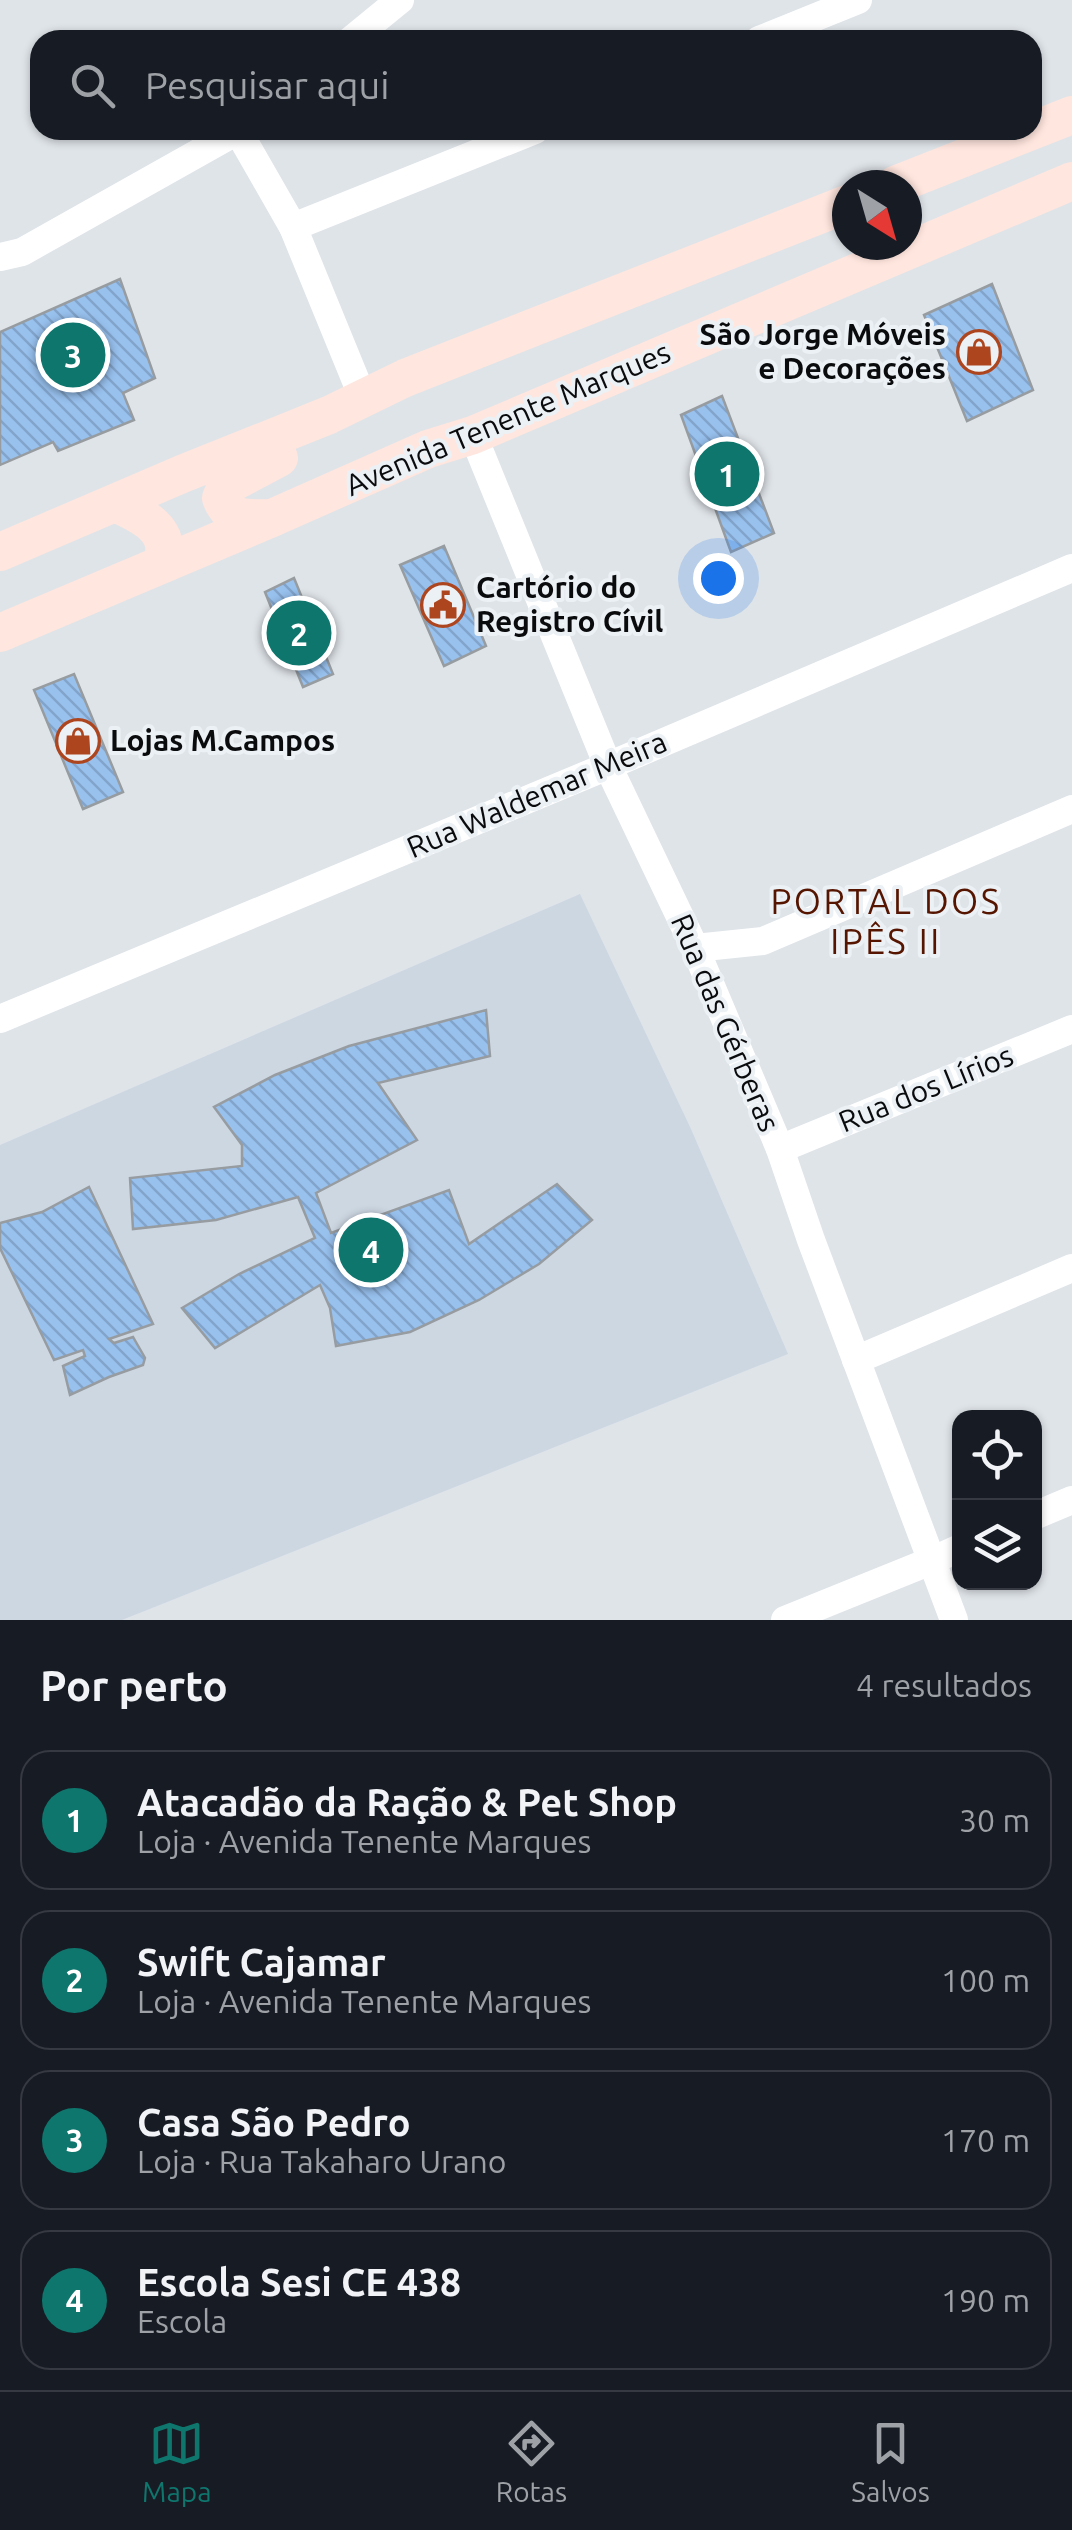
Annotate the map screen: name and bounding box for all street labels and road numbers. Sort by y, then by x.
street label: Avenida Tenente Marques [340,334,675,502]
street label: Rua Waldemar Meira [402,724,672,864]
street label: Rua das Gérberas [665,909,787,1136]
street label: Rua dos Lírios [834,1038,1018,1138]

